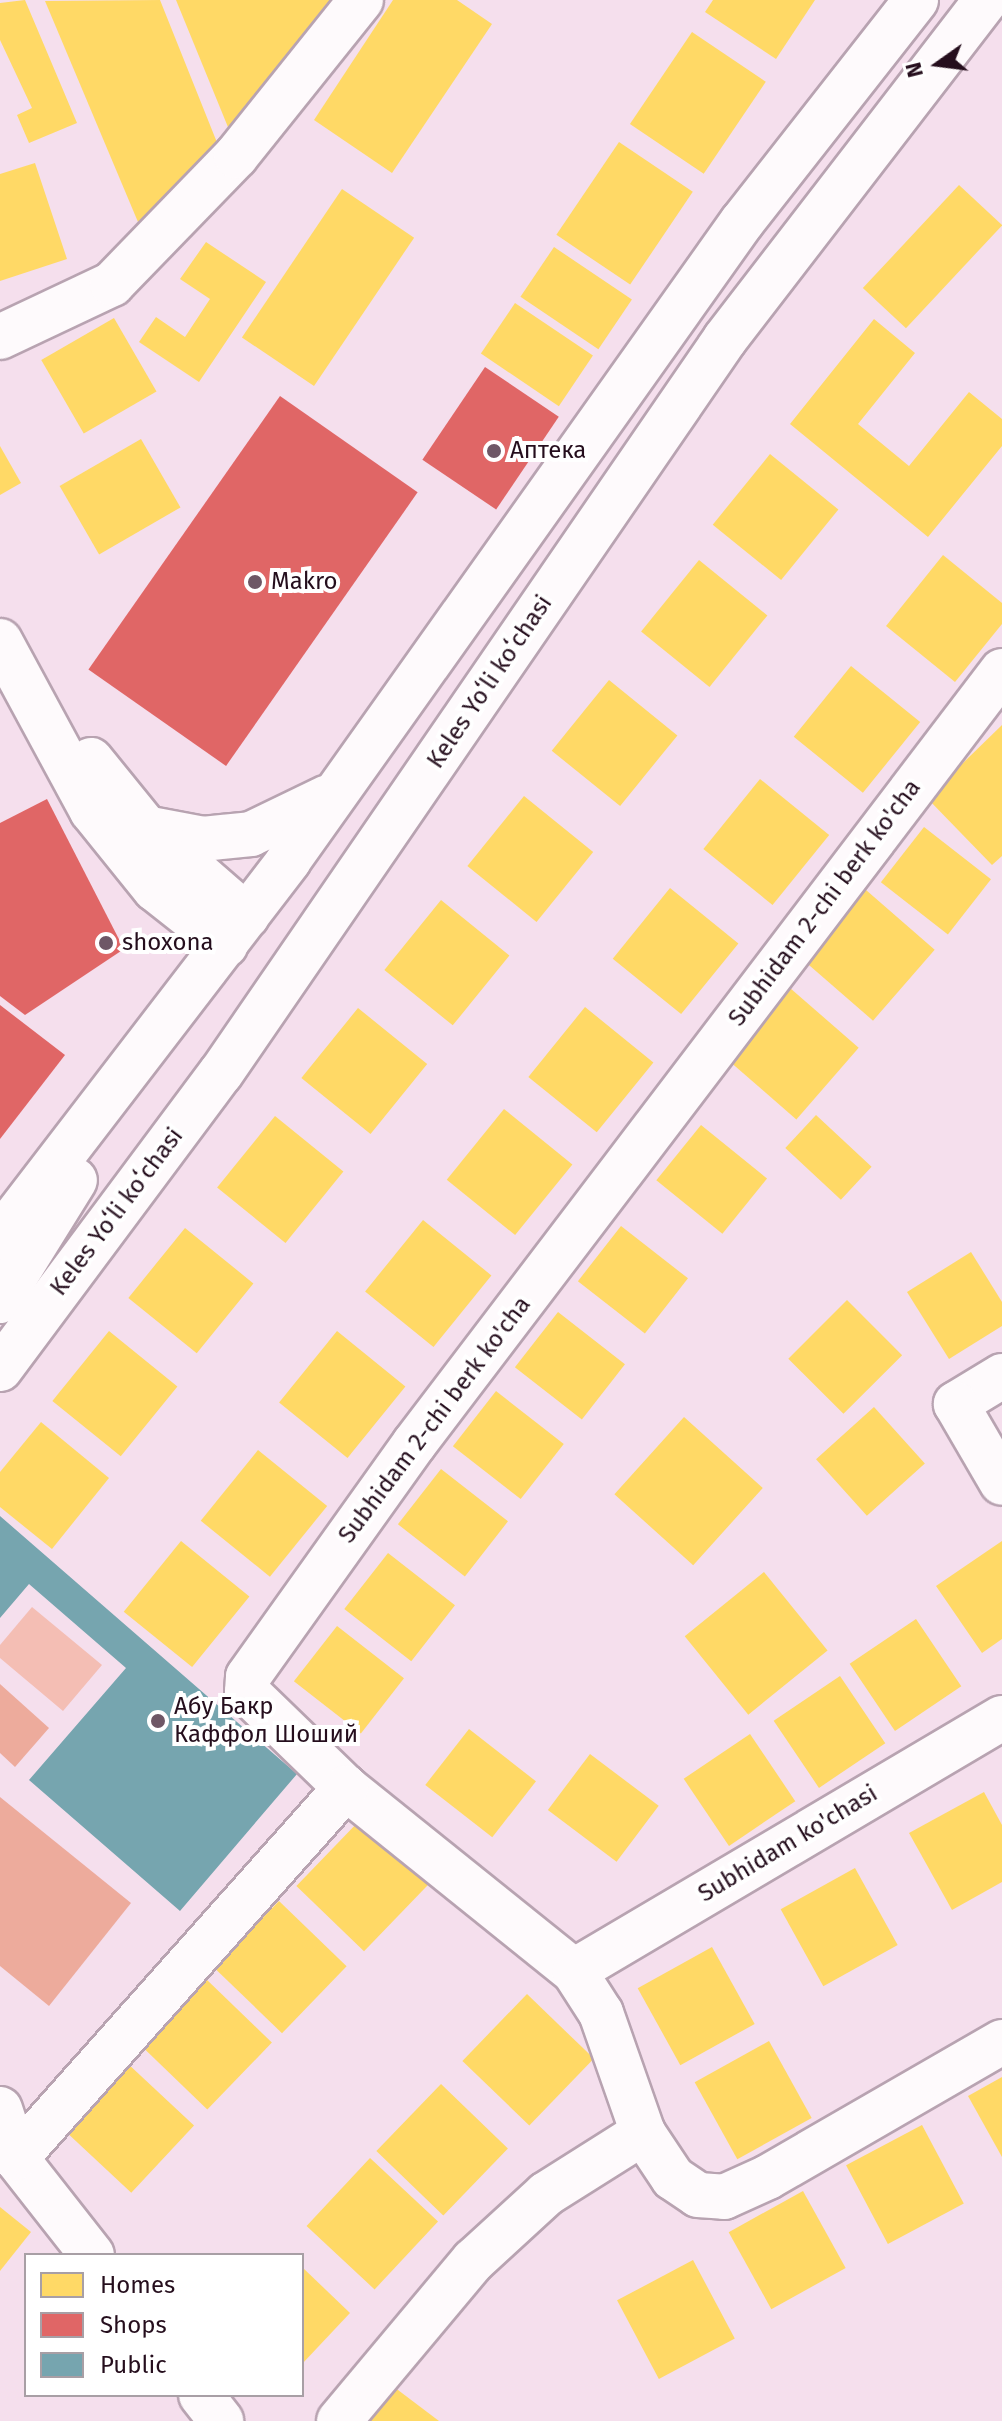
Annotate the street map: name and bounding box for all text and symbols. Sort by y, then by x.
north arrow [898,24,978,104]
text: N [899,60,929,80]
place label: Аптека [510,437,586,465]
marker: Аптека [485,442,503,460]
place label: Makro [271,568,338,596]
marker: Makro [246,573,264,591]
street label: Keles Yoʻli koʻchasi [421,590,559,774]
street label: Subhidam 2-chi berk ko'cha [723,774,927,1032]
place label: shoxona [122,929,214,957]
marker: shoxona [97,934,115,952]
street label: Keles Yoʻli koʻchasi [45,1122,189,1302]
street label: Subhidam 2-chi berk ko'cha [333,1291,537,1549]
place label: Абу Бакр Каффол Шоший [174,1693,358,1749]
marker: Абу Бакр Каффол Шоший [149,1712,167,1730]
street label: Subhidam ko'chasi [693,1779,883,1909]
legend [24,2253,304,2397]
text: Homes [100,2271,175,2299]
text: Shops [100,2311,167,2339]
text: Public [100,2351,167,2379]

